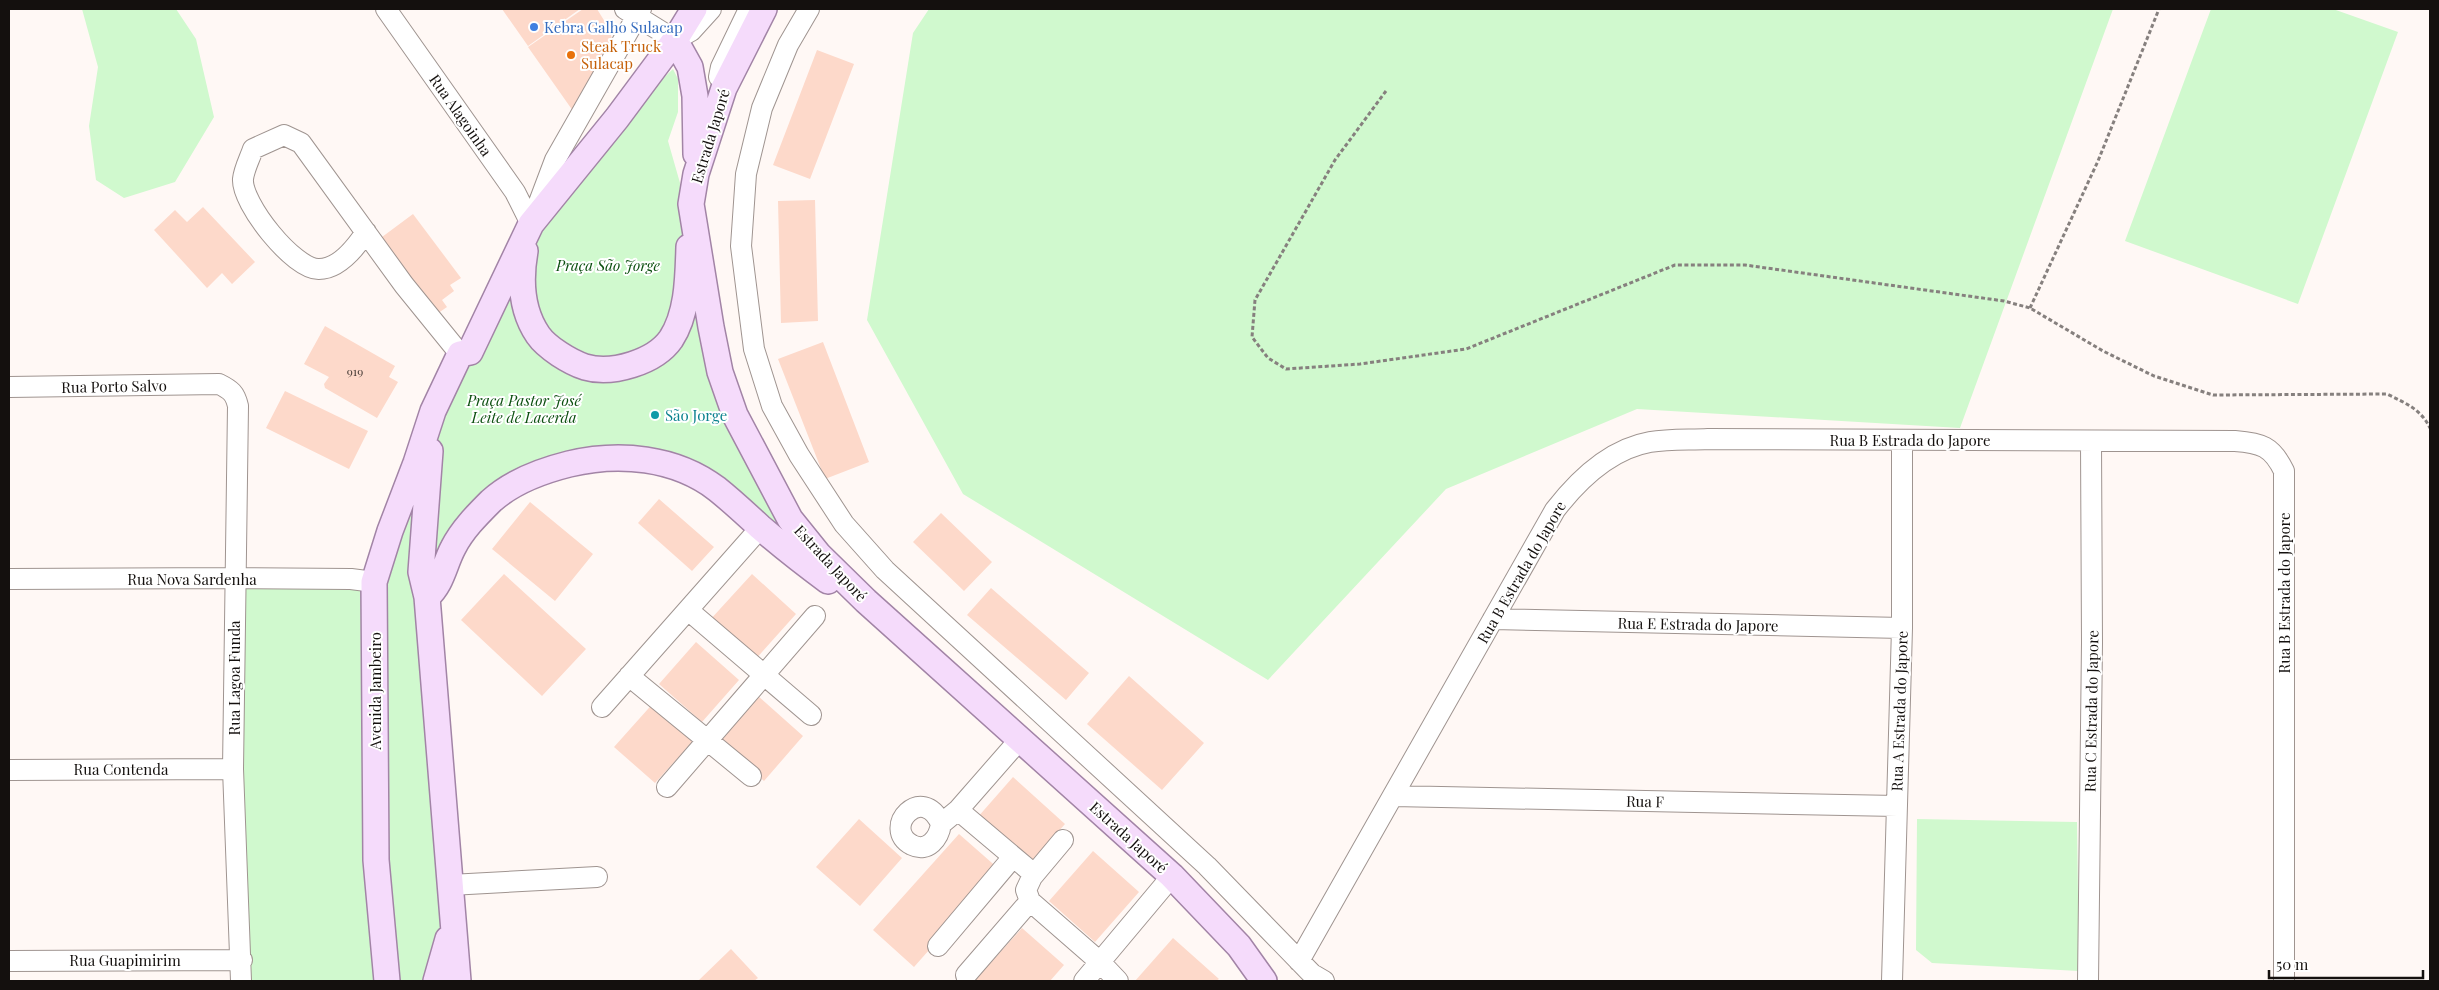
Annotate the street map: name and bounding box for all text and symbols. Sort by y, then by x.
place label: Kebra Galho Sulacap [544,17,683,37]
marker: Kebra Galho Sulacap [528,21,540,33]
place label: Steak Truck Sulacap [581,36,662,73]
marker: Steak Truck Sulacap [565,49,577,61]
street label: Rua Alagoinha [425,70,497,160]
street label: Estrada Japoré [686,86,734,186]
park label: Praça São Jorge [555,255,660,275]
house number: 919 [347,363,363,379]
street label: Rua Porto Salvo [61,375,167,397]
park label: Praça Pastor José Leite de Lacerda [466,390,583,427]
place label: São Jorge [665,405,727,425]
marker: São Jorge [649,409,661,421]
street label: Rua B Estrada do Japore [1829,430,1991,450]
street label: Rua B Estrada do Japore [1472,497,1570,647]
street label: Rua B Estrada do Japore [2274,512,2294,674]
street label: Estrada Japoré [790,520,872,606]
street label: Rua Nova Sardenha [127,569,257,589]
street label: Rua E Estrada do Japore [1617,613,1779,635]
street label: Rua Lagoa Funda [224,620,244,736]
street label: Rua A Estrada do Japore [1886,630,1912,792]
street label: Rua C Estrada do Japore [2080,630,2102,792]
street label: Avenida Jambeiro [365,632,385,751]
street label: Rua Contenda [74,759,169,779]
street label: Rua F [1626,791,1665,811]
street label: Estrada Japoré [1086,797,1172,877]
scale bar [2269,948,2423,980]
street label: Rua Guapimirim [69,950,181,970]
text: 50 m [2276,954,2309,974]

